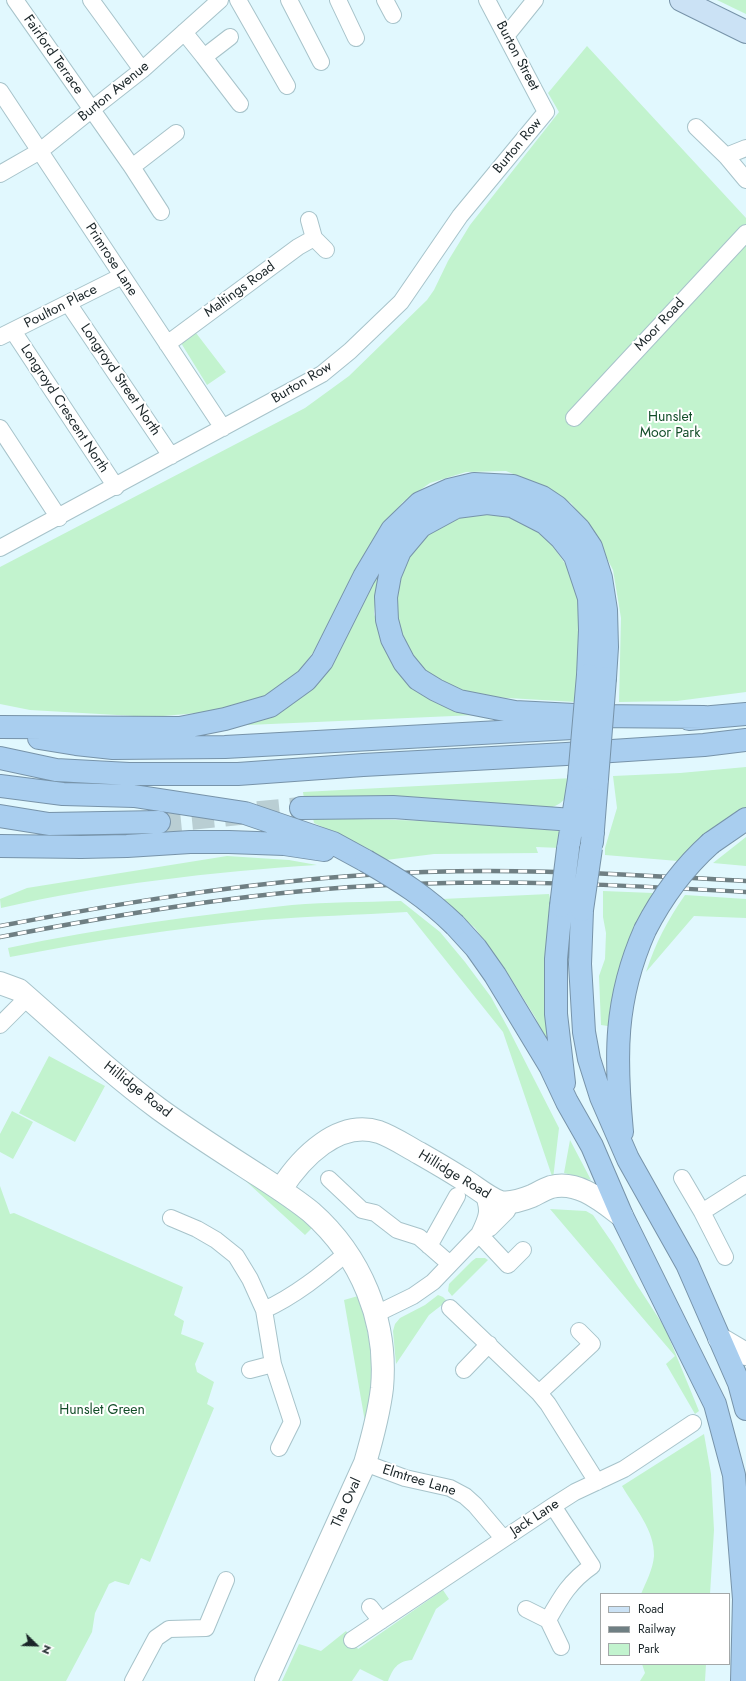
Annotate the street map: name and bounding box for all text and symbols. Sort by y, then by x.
street label: Fairford Terrace [19,12,87,98]
street label: Burton Street [492,19,542,93]
street label: Burton Avenue [75,58,153,126]
street label: Burton Row [490,115,546,177]
street label: Primrose Lane [81,220,141,300]
street label: Maltings Road [201,259,279,321]
street label: Poulton Place [22,281,100,333]
street label: Moor Road [631,295,689,355]
street label: Longroyd Street North [76,321,164,439]
street label: Longroyd Crescent North [16,342,112,476]
street label: Burton Row [269,358,335,408]
park label: Hunslet Moor Park [640,410,700,442]
street label: Hillidge Road [100,1058,174,1122]
street label: Hillidge Road [415,1147,493,1203]
park label: Hunslet Green [59,1403,145,1419]
street label: Elmtree Lane [380,1462,458,1500]
street label: The Oval [329,1476,365,1530]
street label: Jack Lane [507,1496,563,1540]
legend [600,1593,730,1665]
text: Road [638,1600,664,1618]
text: Railway [638,1620,676,1638]
north arrow [16,1625,56,1665]
text: Park [638,1640,659,1658]
text: N [38,1643,56,1657]

